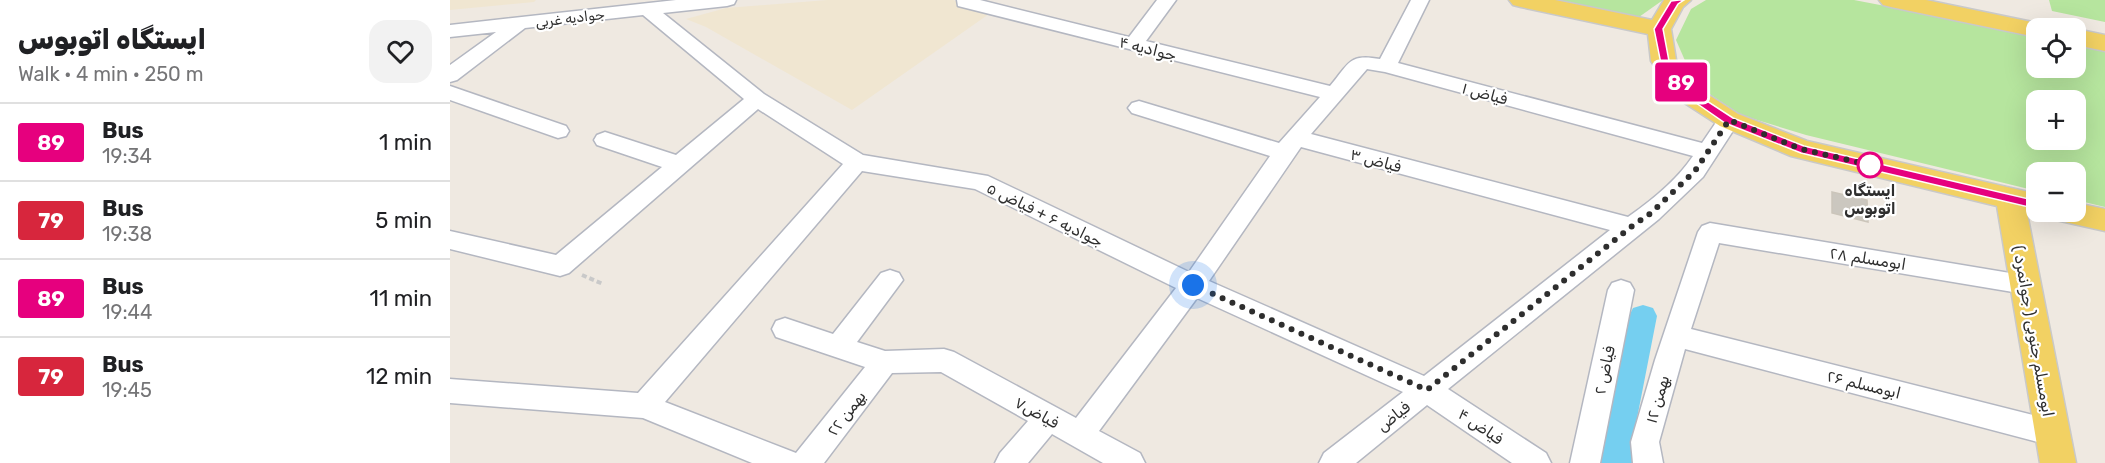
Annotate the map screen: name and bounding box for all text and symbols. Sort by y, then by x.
street label: جوادیه غربی [535,6,606,31]
map controls [2026,18,2086,222]
button: locate [2026,18,2086,78]
button: heart [369,20,432,83]
text: ایستگاه اتوبوس [18,23,206,56]
street label: جوادیه ۴ [1117,32,1179,66]
text: Walk · 4 min · 250 m [18,62,203,86]
line badge: 89 [1654,62,1708,101]
text: 89 [1667,70,1695,95]
street label: فیاض ۱ [1460,78,1510,109]
button: + [2026,90,2086,150]
text: Bus [102,117,144,144]
text: 1 min [379,129,432,156]
text: 89 [37,130,65,155]
text: 19:34 [102,144,152,168]
street label: فیاض ۳ [1348,145,1404,177]
marker: ایستگاه اتوبوس [1857,152,1883,178]
button: − [2026,162,2086,222]
street label: جوادیه ۶ + فیاض ۵ [983,178,1106,252]
place label: ایستگاه اتوبوس [1844,181,1896,218]
text: Bus [102,195,144,222]
text: 5 min [375,207,432,234]
text: 79 [38,208,64,233]
text: 19:38 [102,222,152,246]
street label: ابومسلم ۲۸ [1828,243,1907,275]
street label: ابومسلم جنوبی ( جوانمرد ) [2008,244,2058,419]
your location [1178,270,1208,300]
text: Bus [102,273,144,300]
text: 11 min [370,285,432,312]
text: 89 [37,286,65,311]
text: 19:44 [102,300,152,324]
street label: فیاض ۲ [1590,344,1619,396]
text: Bus [102,351,144,378]
text: 12 min [366,363,432,390]
text: 79 [38,364,64,389]
street label: ابومسلم ۲۶ [1825,366,1903,404]
street label: بهمن ۱۲ [1642,373,1674,426]
text: 19:45 [102,378,152,402]
street label: بهمن ۲۲ [823,387,871,440]
street label: فیاض۷ [1011,393,1063,433]
street label: فیاض [1373,397,1414,435]
street label: فیاض ۴ [1454,404,1507,449]

